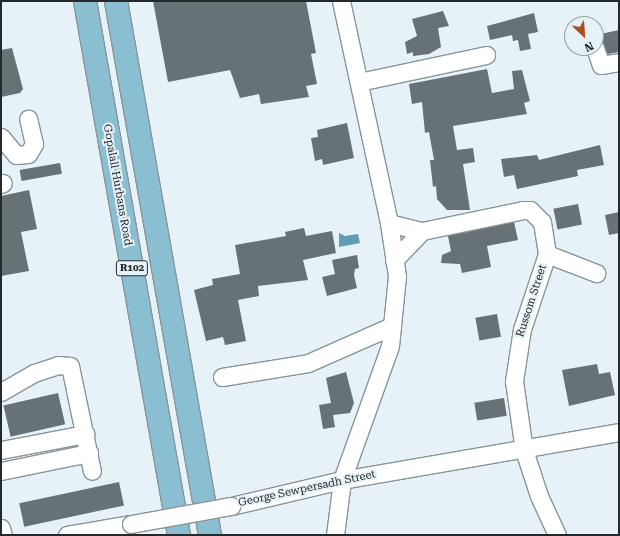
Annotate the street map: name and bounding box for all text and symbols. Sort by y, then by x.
north arrow [564,16,604,56]
text: N [582,39,595,54]
street label: Gopalall Hurbans Road [100,123,134,247]
road number: R102 [115,260,149,276]
street label: Russom Street [514,263,550,339]
street label: George Sewpersadh Street [237,468,377,510]

